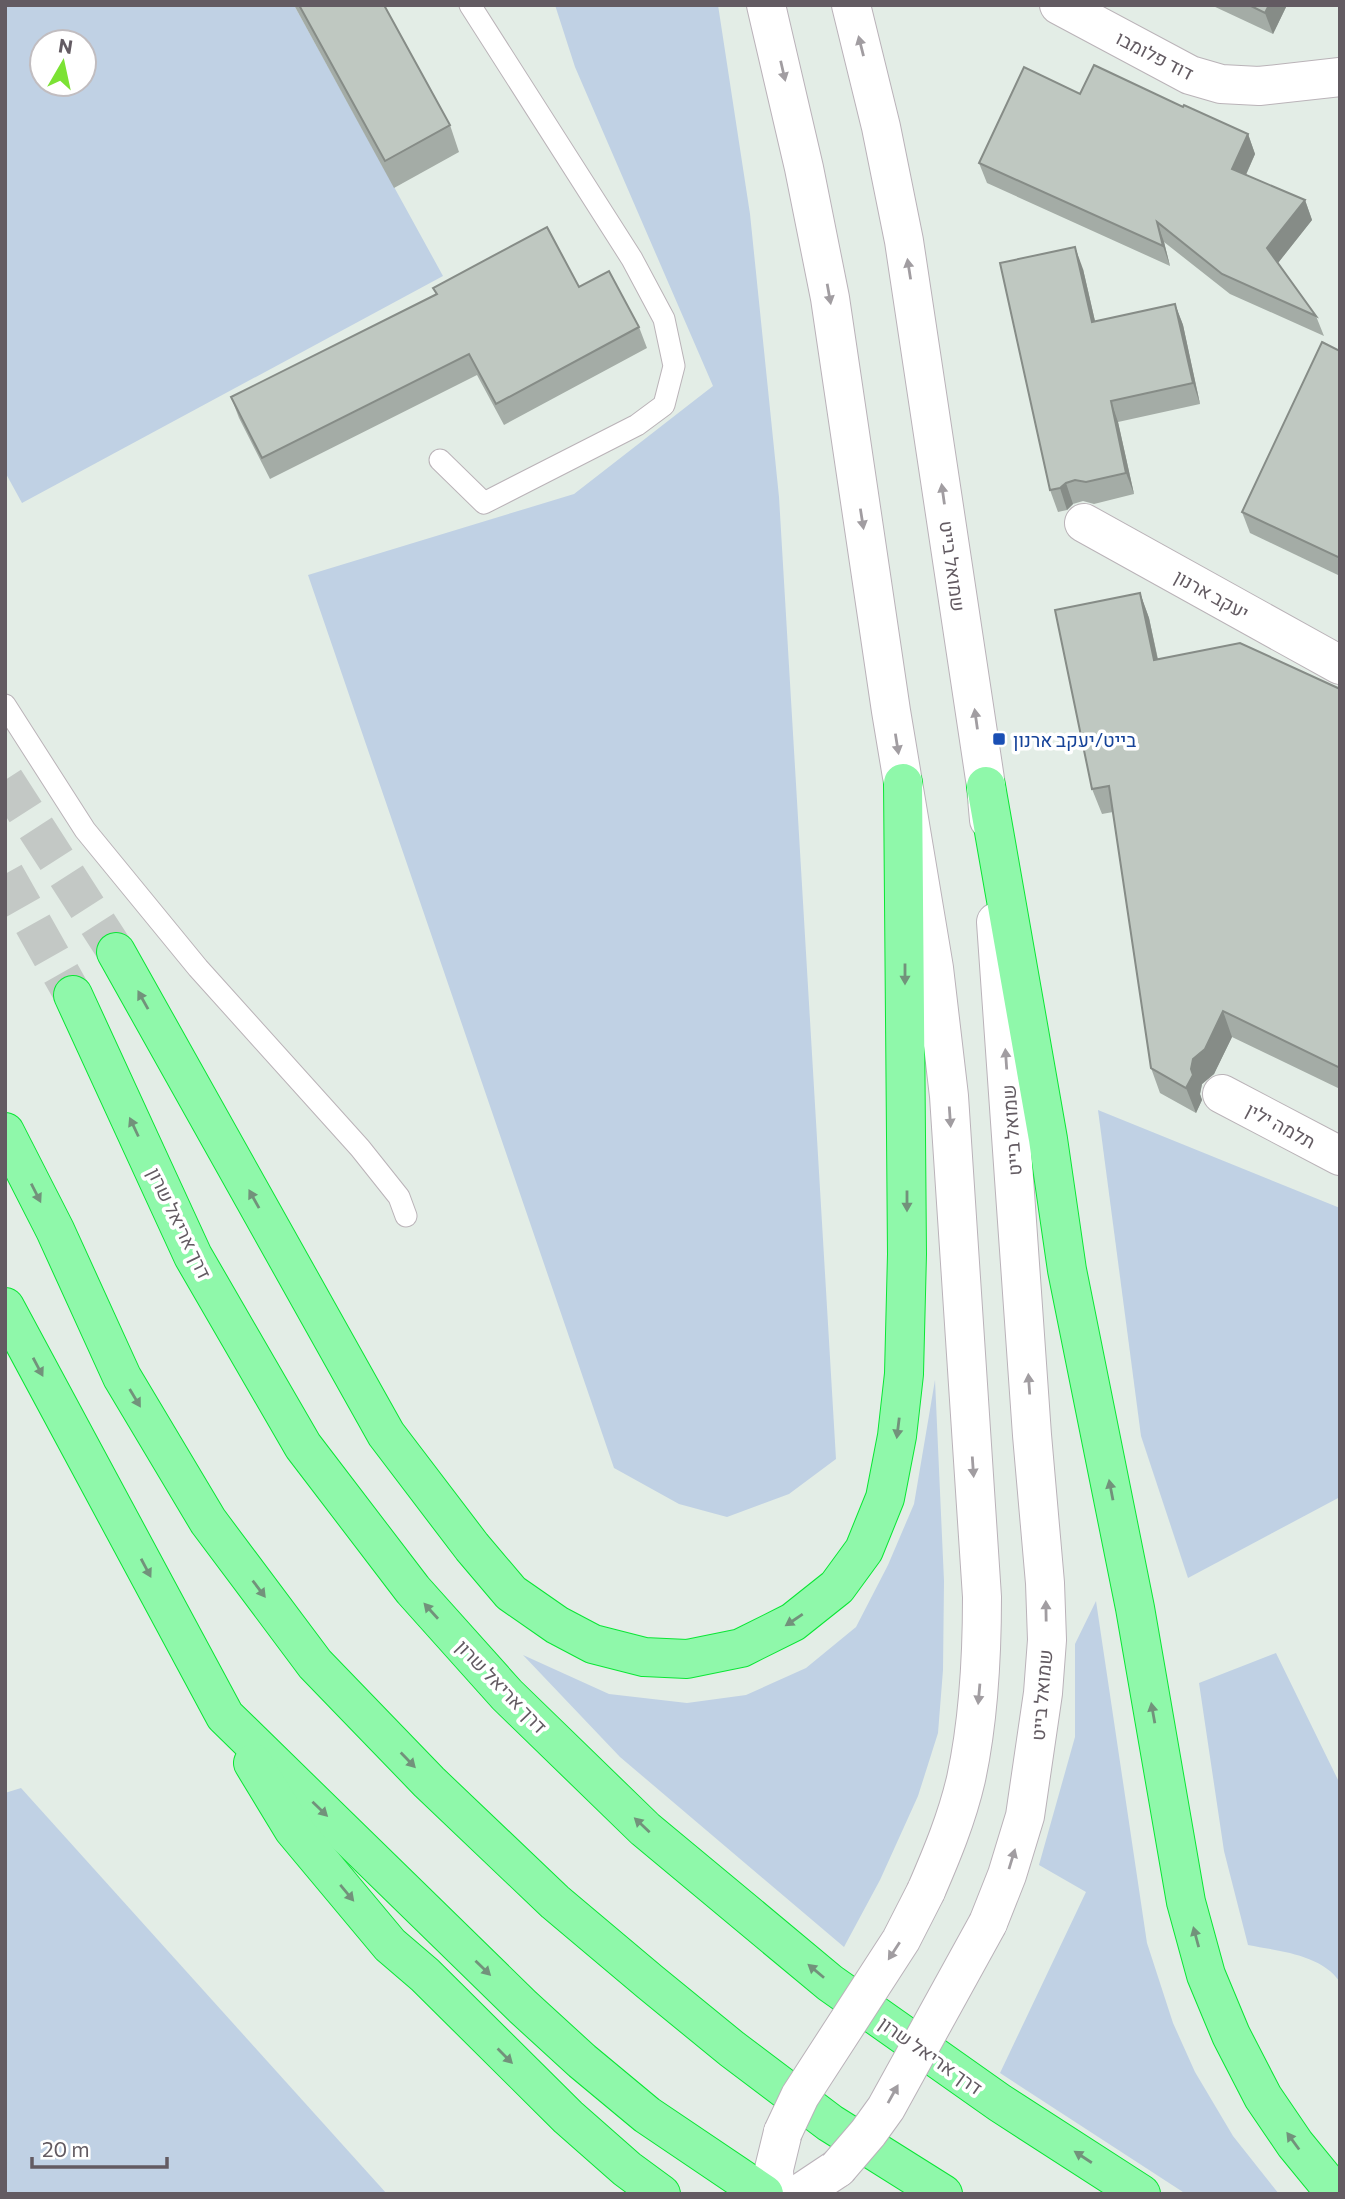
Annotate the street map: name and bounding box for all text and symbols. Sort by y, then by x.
street label: דוד פלומבו [1112,26,1198,84]
north arrow [28,28,98,98]
text: N [57,33,75,58]
one-way arrow [855,35,866,57]
one-way arrow [778,60,789,82]
one-way arrow [903,258,914,280]
one-way arrow [824,283,835,305]
one-way arrow [937,483,948,505]
one-way arrow [857,508,868,530]
street label: שמואל בייט [935,519,971,613]
street label: יעקב ארנון [1171,564,1253,624]
one-way arrow [970,708,981,730]
place label: בייט/יעקב ארנון [1013,728,1136,751]
marker: בייט/יעקב ארנון [991,731,1007,747]
one-way arrow [892,733,903,755]
one-way arrow [899,963,911,985]
one-way arrow [137,990,149,1010]
one-way arrow [1000,1048,1011,1070]
street label: שמואל בייט [996,1084,1026,1176]
street label: תלמה ילין [1242,1097,1320,1153]
one-way arrow [945,1107,956,1129]
one-way arrow [128,1117,140,1137]
street label: דרך אריאל שרון [143,1164,217,1282]
one-way arrow [31,1183,42,1203]
one-way arrow [248,1189,260,1209]
one-way arrow [901,1190,912,1212]
one-way arrow [31,1358,43,1378]
one-way arrow [1023,1373,1034,1395]
one-way arrow [128,1389,141,1408]
one-way arrow [892,1417,903,1439]
one-way arrow [968,1456,979,1478]
one-way arrow [1106,1479,1117,1501]
one-way arrow [139,1558,151,1578]
one-way arrow [252,1579,266,1598]
one-way arrow [1040,1600,1052,1622]
one-way arrow [424,1602,439,1619]
one-way arrow [784,1614,803,1627]
street label: דרך אריאל שרון [452,1635,552,1737]
street label: שמואל בייט [1026,1648,1056,1742]
one-way arrow [973,1683,984,1705]
one-way arrow [1147,1702,1158,1724]
one-way arrow [399,1751,415,1768]
one-way arrow [311,1800,328,1816]
one-way arrow [633,1817,651,1833]
one-way arrow [1007,1849,1017,1870]
one-way arrow [339,1884,354,1902]
one-way arrow [1190,1926,1200,1947]
one-way arrow [887,1942,901,1960]
one-way arrow [474,1959,490,1976]
one-way arrow [808,1964,826,1979]
street label: דרך אריאל שרון [875,2011,987,2099]
one-way arrow [496,2048,513,2064]
one-way arrow [887,2084,899,2104]
scale bar [32,2126,166,2170]
one-way arrow [1286,2132,1300,2150]
text: 20 m [42,2136,90,2161]
one-way arrow [1074,2151,1093,2164]

